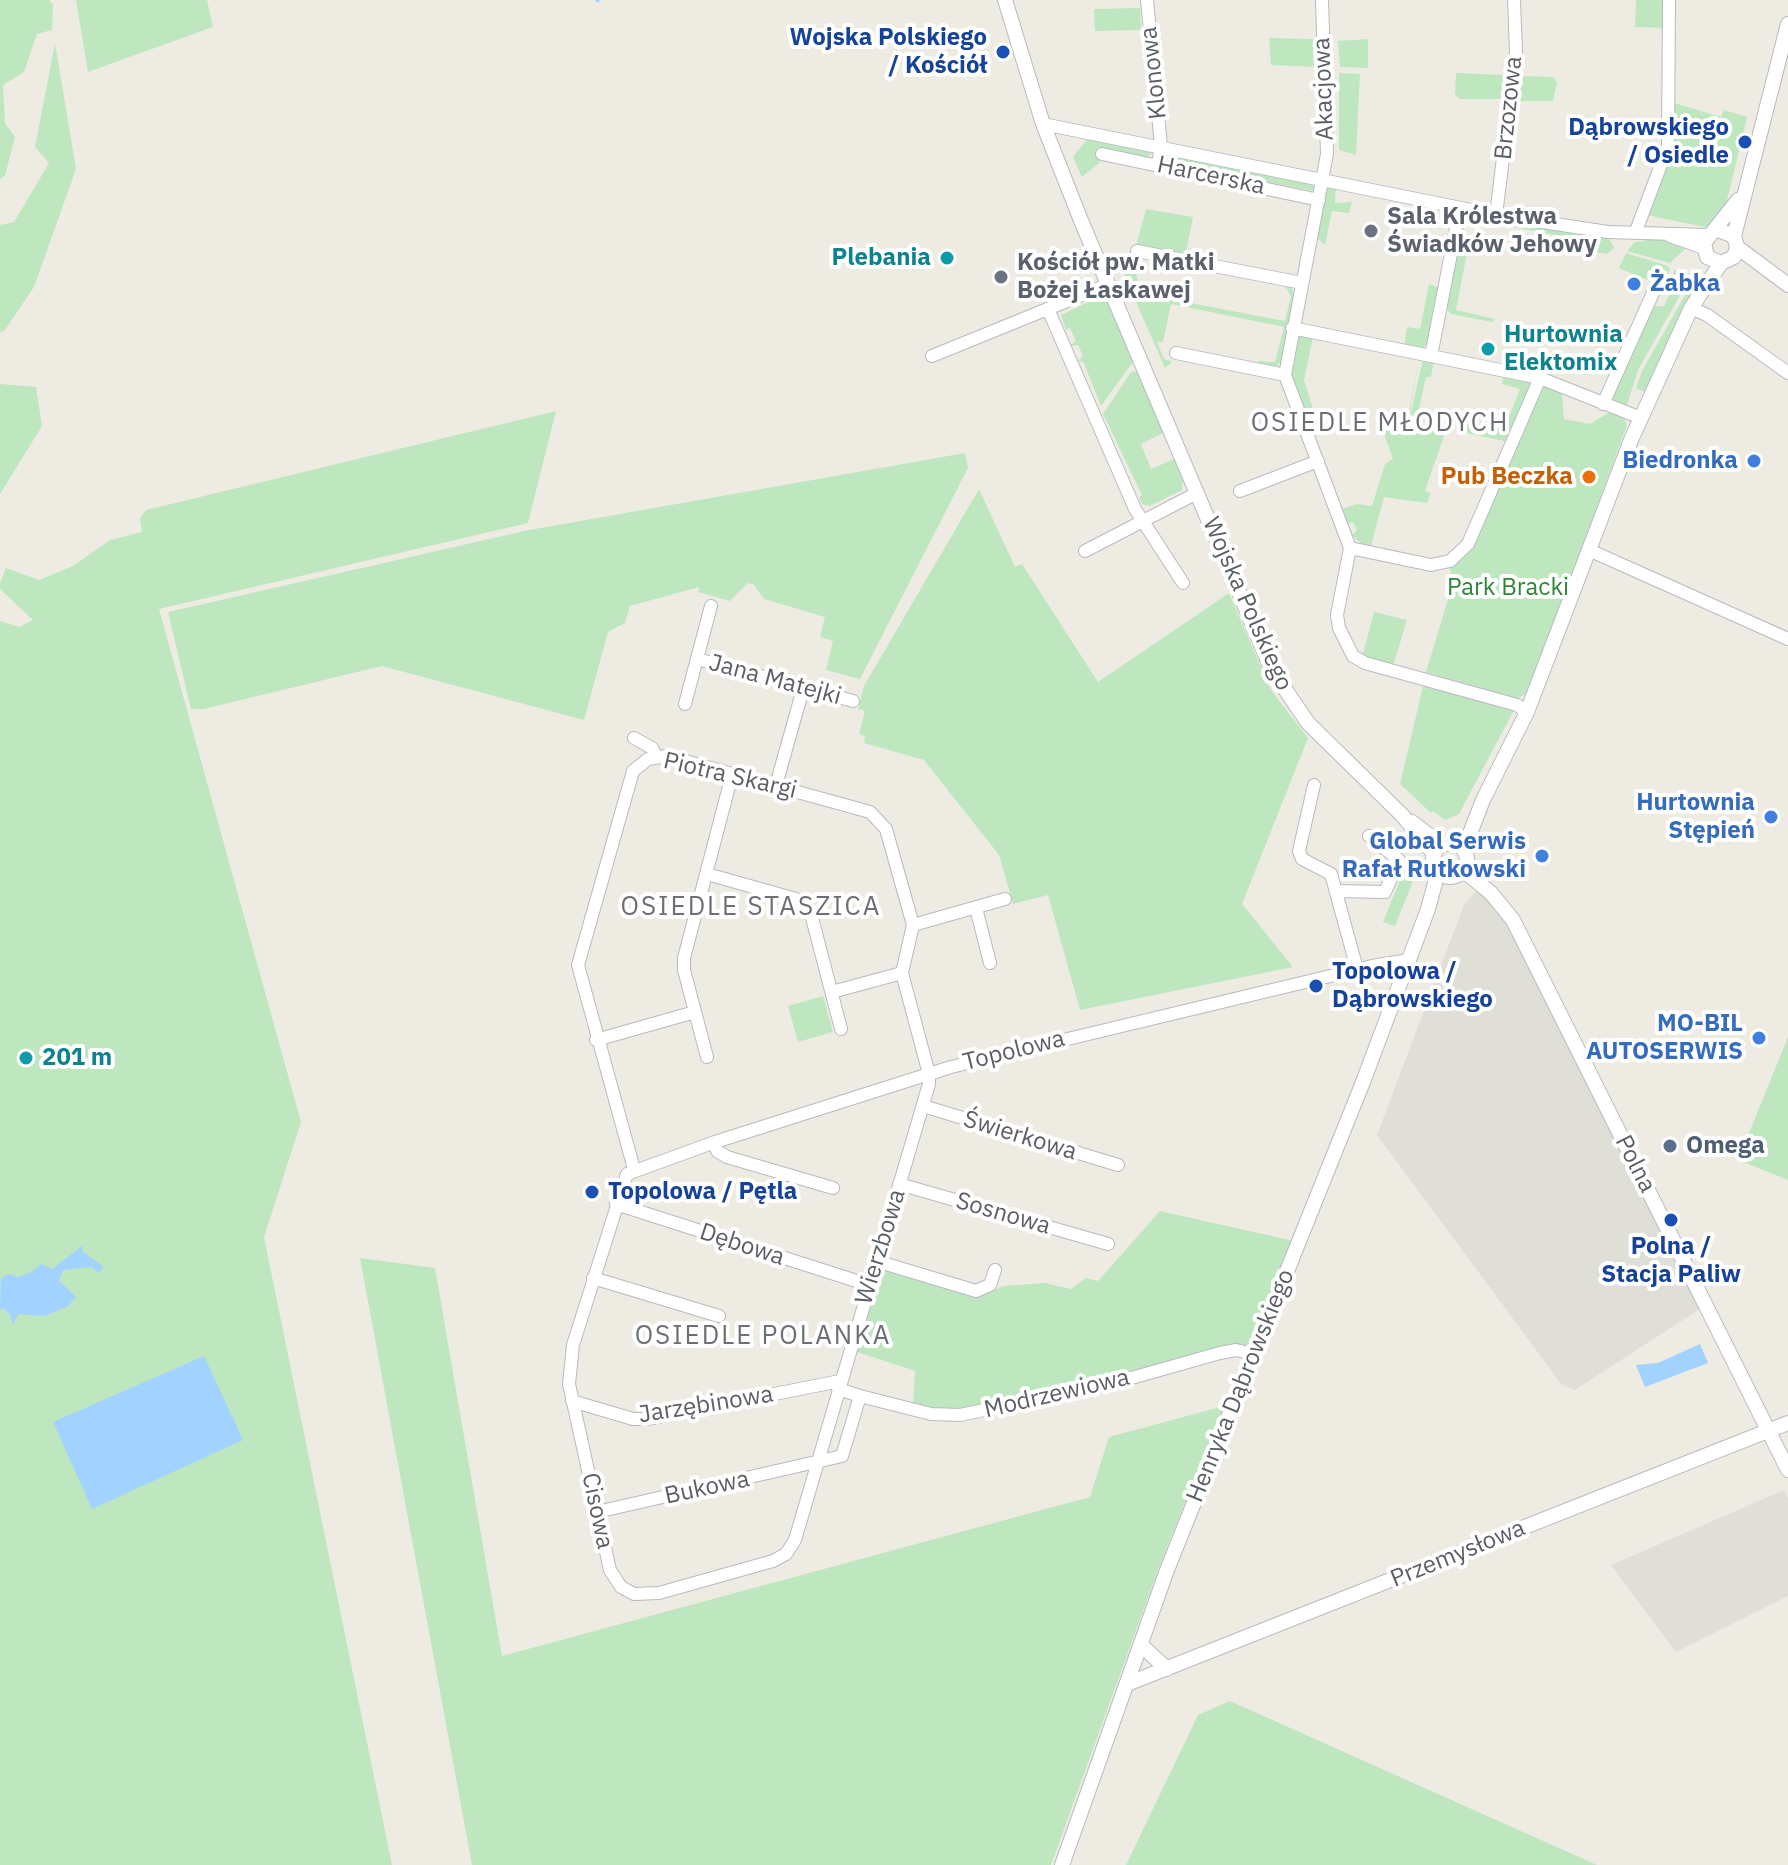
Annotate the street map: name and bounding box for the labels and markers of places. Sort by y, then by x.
place label: Wojska Polskiego / Kościół [790,24,987,80]
marker: Wojska Polskiego / Kościół [994,43,1012,61]
place label: Dąbrowskiego / Osiedle [1568,114,1729,170]
marker: Dąbrowskiego / Osiedle [1736,133,1754,151]
place label: Sala Królestwa Świadków Jehowy [1387,203,1597,259]
marker: Sala Królestwa Świadków Jehowy [1362,222,1380,240]
place label: Plebania [831,244,931,272]
marker: Plebania [938,249,956,267]
place label: Kościół pw. Matki Bożej Łaskawej [1017,249,1214,305]
marker: Kościół pw. Matki Bożej Łaskawej [992,268,1010,286]
place label: Żabka [1650,270,1720,298]
marker: Żabka [1625,275,1643,293]
place label: Hurtownia Elektomix [1504,321,1623,377]
marker: Hurtownia Elektomix [1479,340,1497,358]
place label: Biedronka [1622,447,1738,475]
marker: Biedronka [1745,452,1763,470]
place label: Pub Beczka [1441,463,1573,491]
marker: Pub Beczka [1580,468,1598,486]
place label: Hurtownia Stępień [1636,789,1755,845]
marker: Hurtownia Stępień [1762,808,1780,826]
place label: Global Serwis Rafał Rutkowski [1342,828,1526,884]
marker: Global Serwis Rafał Rutkowski [1533,847,1551,865]
place label: Topolowa / Dąbrowskiego [1332,958,1493,1014]
marker: Topolowa / Dąbrowskiego [1307,977,1325,995]
place label: MO-BIL AUTOSERWIS [1586,1010,1743,1066]
marker: MO-BIL AUTOSERWIS [1750,1029,1768,1047]
place label: 201 m [42,1044,112,1072]
marker: 201 m [17,1049,35,1067]
place label: Omega [1686,1132,1765,1160]
marker: Omega [1661,1137,1679,1155]
place label: Topolowa / Pętla [608,1178,797,1206]
marker: Topolowa / Pętla [583,1183,601,1201]
marker: Polna / Stacja Paliw [1662,1211,1680,1229]
place label: Polna / Stacja Paliw [1601,1233,1741,1289]

